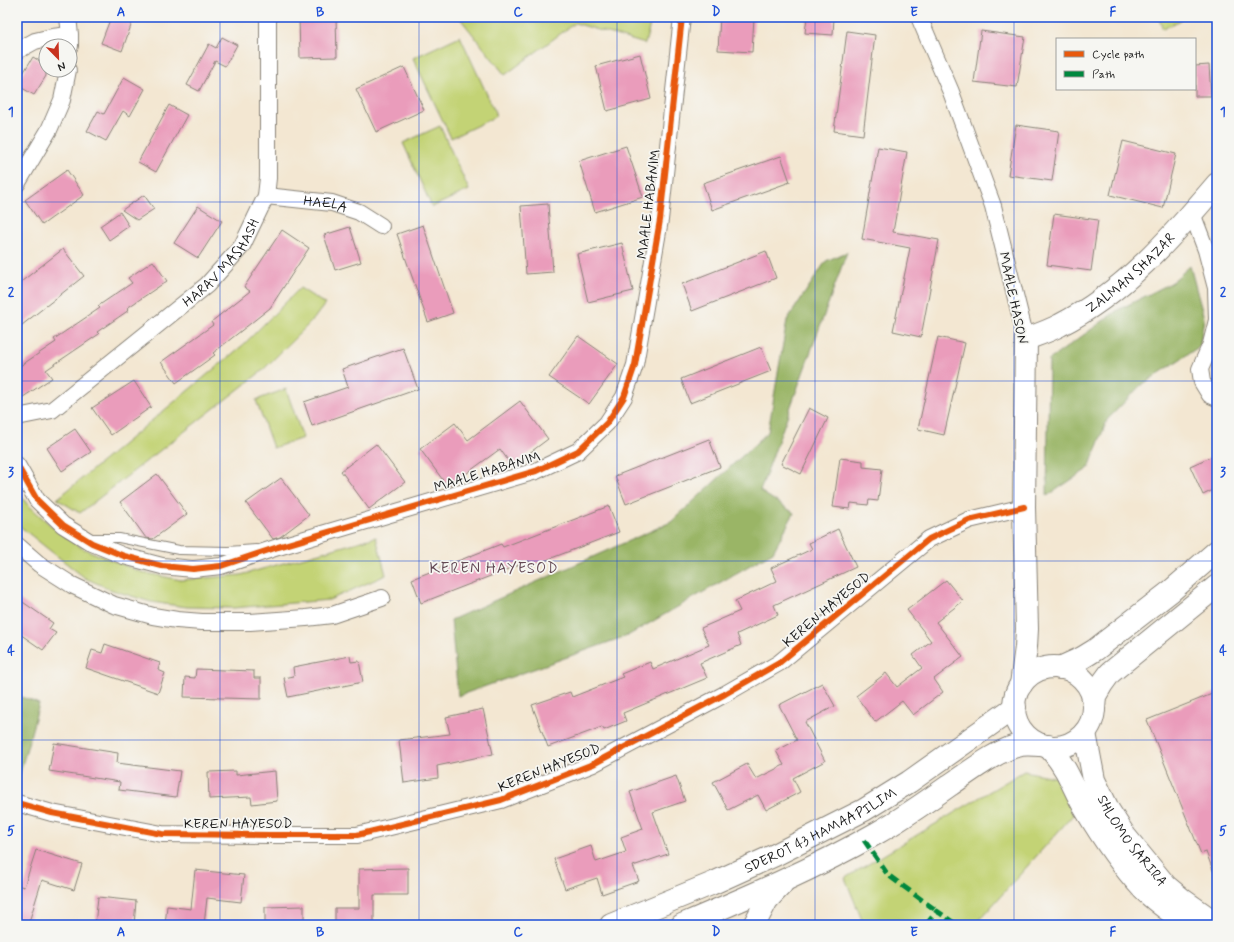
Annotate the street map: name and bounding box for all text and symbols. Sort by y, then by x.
text: A [117,4,125,21]
text: B [316,4,325,21]
text: C [513,4,523,21]
text: D [712,4,721,21]
text: E [910,4,918,21]
text: F [1110,4,1117,21]
north arrow [38,38,78,78]
legend [1056,38,1196,90]
text: Cycle path [1092,47,1144,63]
text: N [55,58,68,74]
text: Path [1092,67,1115,83]
text: 1 [8,104,14,121]
text: 1 [1220,104,1226,121]
street label: MAALE HABANIM [633,148,665,260]
street label: HAELA [302,192,350,218]
street label: HARAV MASHASH [179,216,264,311]
street label: ZALMAN SHAZAR [1083,230,1179,318]
street label: MAALE HASON [994,250,1032,346]
text: 2 [8,284,15,301]
text: 2 [1220,284,1227,301]
street label: MAALE HABANIM [432,447,543,497]
text: 3 [8,464,14,481]
text: 3 [1220,464,1226,481]
district label: KEREN HAYESOD [429,559,559,579]
street label: KEREN HAYESOD [779,568,874,652]
text: 4 [7,643,15,660]
text: 4 [1219,643,1227,660]
street label: KEREN HAYESOD [496,739,603,797]
street label: SDEROT 43 HAMAAPILIM [742,784,900,878]
street label: SHLOMO SARIRA [1093,792,1171,891]
street label: KEREN HAYESOD [184,815,292,833]
text: 5 [7,823,15,840]
text: 5 [1219,823,1227,840]
text: A [117,924,125,941]
text: B [316,924,325,941]
text: C [513,924,523,941]
text: D [712,924,721,941]
text: E [910,924,918,941]
text: F [1110,924,1117,941]

